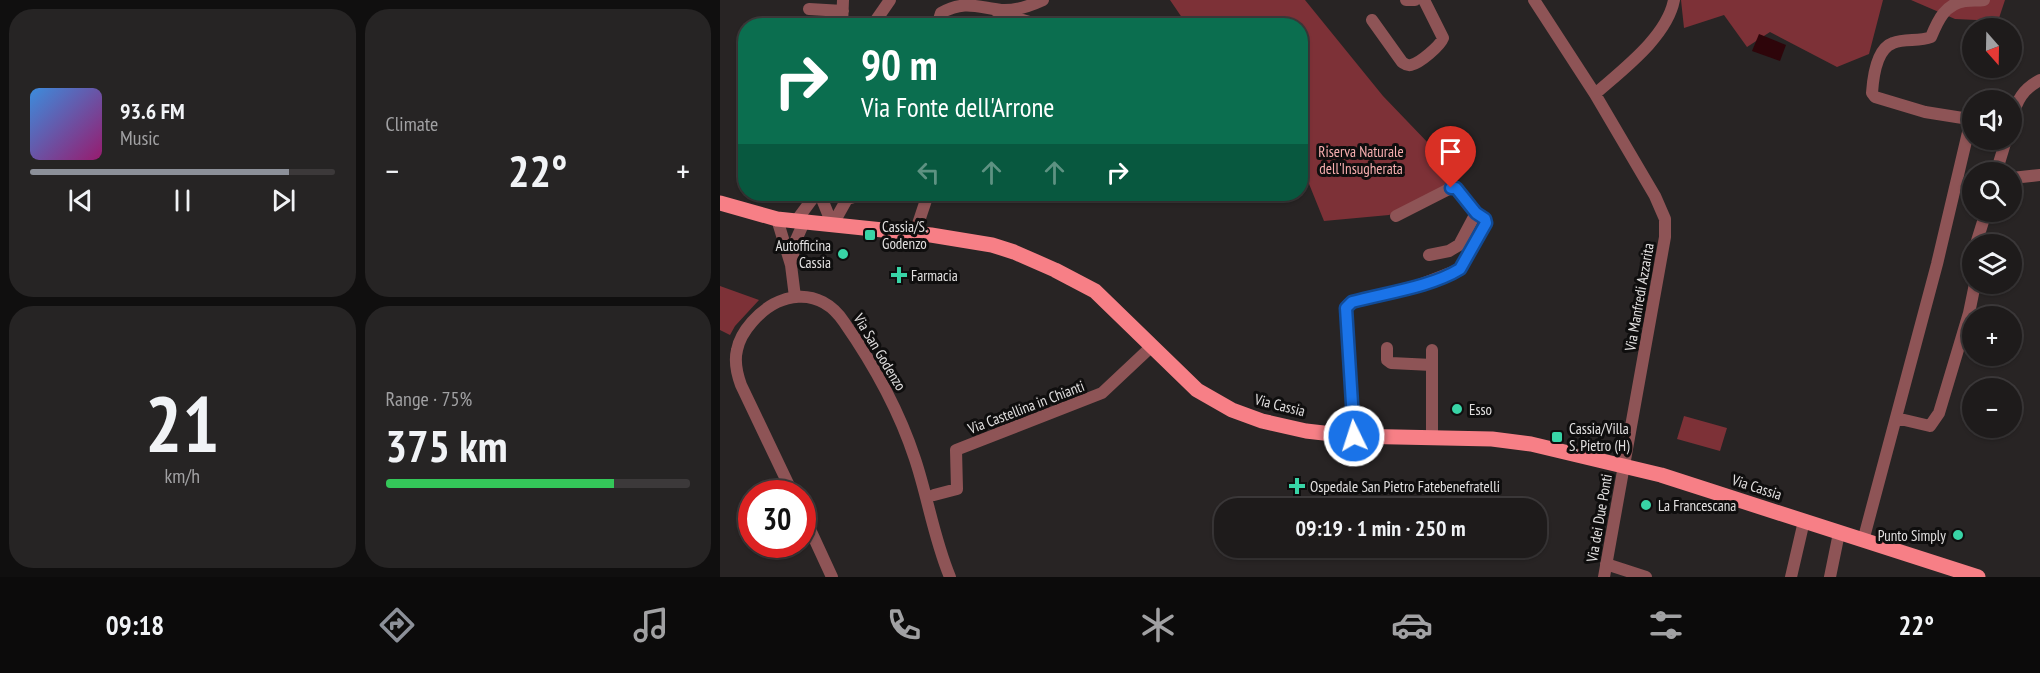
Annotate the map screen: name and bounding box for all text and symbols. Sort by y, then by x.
north arrow [1962,18,2022,78]
map controls [1962,18,2022,438]
text: 90 m [861,37,938,92]
icon: right [762,42,840,120]
text: Via Fonte dell'Arrone [861,90,1055,124]
button: sound [1962,90,2022,150]
text: 93.6 FM [120,97,185,125]
text: Climate [386,111,438,137]
text: Music [120,125,160,151]
pin [1425,126,1476,188]
icon: arrive [1434,135,1467,168]
text: 22° [508,141,567,199]
park label: Riserva Naturale dell'Insugherata [1318,142,1404,178]
text: − [386,149,399,192]
text: + [676,149,690,192]
icon: left [912,156,945,189]
icon: ahead [975,156,1008,189]
icon: ahead [1038,156,1071,189]
icon: right [1101,156,1134,189]
button: search [1962,162,2022,222]
icon: previous [64,184,97,217]
icon: pause [166,184,199,217]
icon: next [267,184,300,217]
place label: Cassia/S. Godenzo [882,217,928,253]
marker: Cassia/S. Godenzo [863,228,877,242]
button: layers [1962,234,2022,294]
place label: Autofficina Cassia [775,236,831,272]
street label: Via Manfredi Azzarita [1620,242,1658,353]
marker: Autofficina Cassia [836,247,850,261]
place label: Farmacia [911,266,958,285]
marker: Farmacia [892,268,906,282]
button: + [1962,306,2022,366]
street label: Via San Godenzo [849,309,910,394]
text: 21 [145,373,220,474]
street label: Via Castellina in Chianti [964,376,1087,438]
button: − [1962,378,2022,438]
text: Range · 75% [386,386,472,412]
street label: Via Cassia [1252,389,1307,420]
place label: Esso [1469,400,1492,419]
marker: Esso [1450,402,1464,416]
position arrow [1322,404,1386,468]
text: 375 km [386,416,508,474]
place label: Cassia/Villa S. Pietro (H) [1569,419,1630,455]
marker: Cassia/Villa S. Pietro (H) [1550,430,1564,444]
text: km/h [165,463,200,489]
street label: Via Cassia [1729,470,1784,504]
street label: Via dei Due Ponti [1582,473,1616,564]
marker: Ospedale San Pietro Fatebenefratelli [1288,477,1306,495]
place label: Ospedale San Pietro Fatebenefratelli [1310,477,1500,496]
speed limit sign: 30 [738,480,816,558]
place label: La Francescana [1658,496,1736,515]
marker: La Francescana [1639,498,1653,512]
text: 09:19 · 1 min · 250 m [1295,514,1466,542]
place label: Punto Simply [1878,526,1946,545]
marker: Punto Simply [1951,528,1965,542]
icon: directions [376,604,418,646]
icon: music [630,604,672,646]
icon: phone [883,604,925,646]
icon: climate [1137,604,1179,646]
icon: car [1391,604,1433,646]
icon: filters [1645,604,1687,646]
text: 09:18 [106,608,164,642]
text: 22° [1898,608,1934,642]

